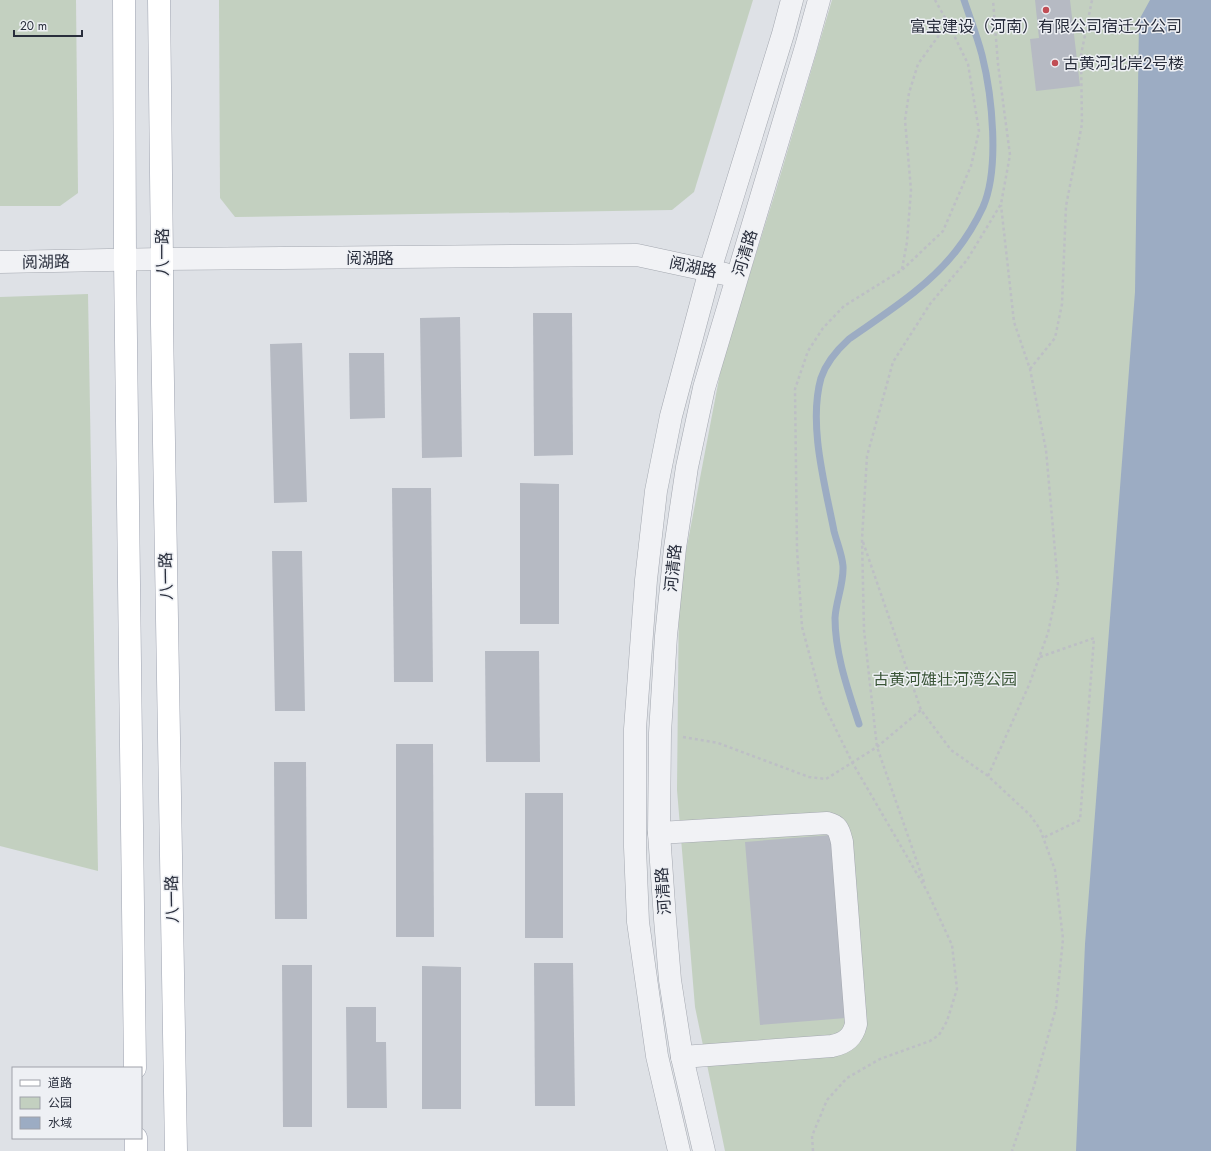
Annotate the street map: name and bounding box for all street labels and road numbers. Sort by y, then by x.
street label: 河清路 [727,227,763,279]
street label: 八一路 [151,228,174,276]
street label: 阅湖路 [346,247,394,270]
street label: 阅湖路 [22,250,70,274]
street label: 阅湖路 [667,251,719,283]
street label: 河清路 [659,543,687,593]
street label: 八一路 [154,552,178,600]
street label: 河清路 [650,866,676,916]
street label: 八一路 [160,875,184,923]

